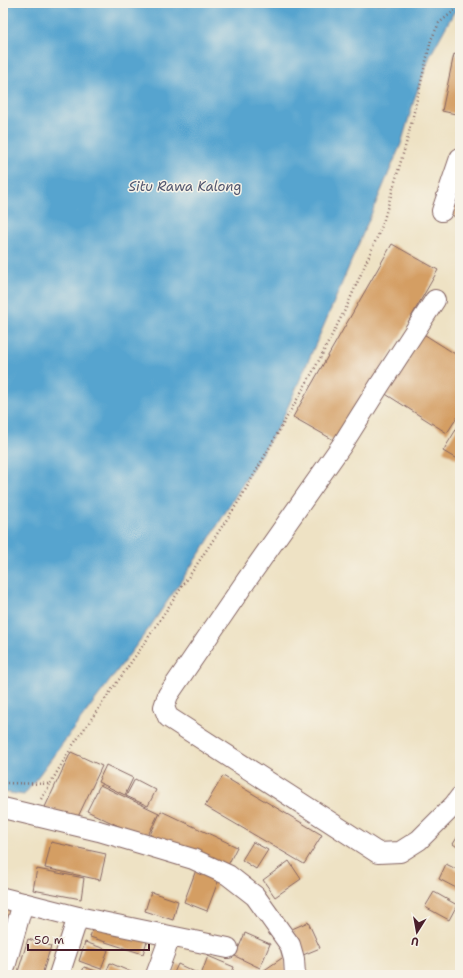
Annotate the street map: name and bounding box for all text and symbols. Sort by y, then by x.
water label: Situ Rawa Kalong [129,178,241,195]
north arrow [397,912,437,952]
scale bar [28,926,149,952]
text: 50 m [34,932,64,948]
text: U [410,933,420,949]

